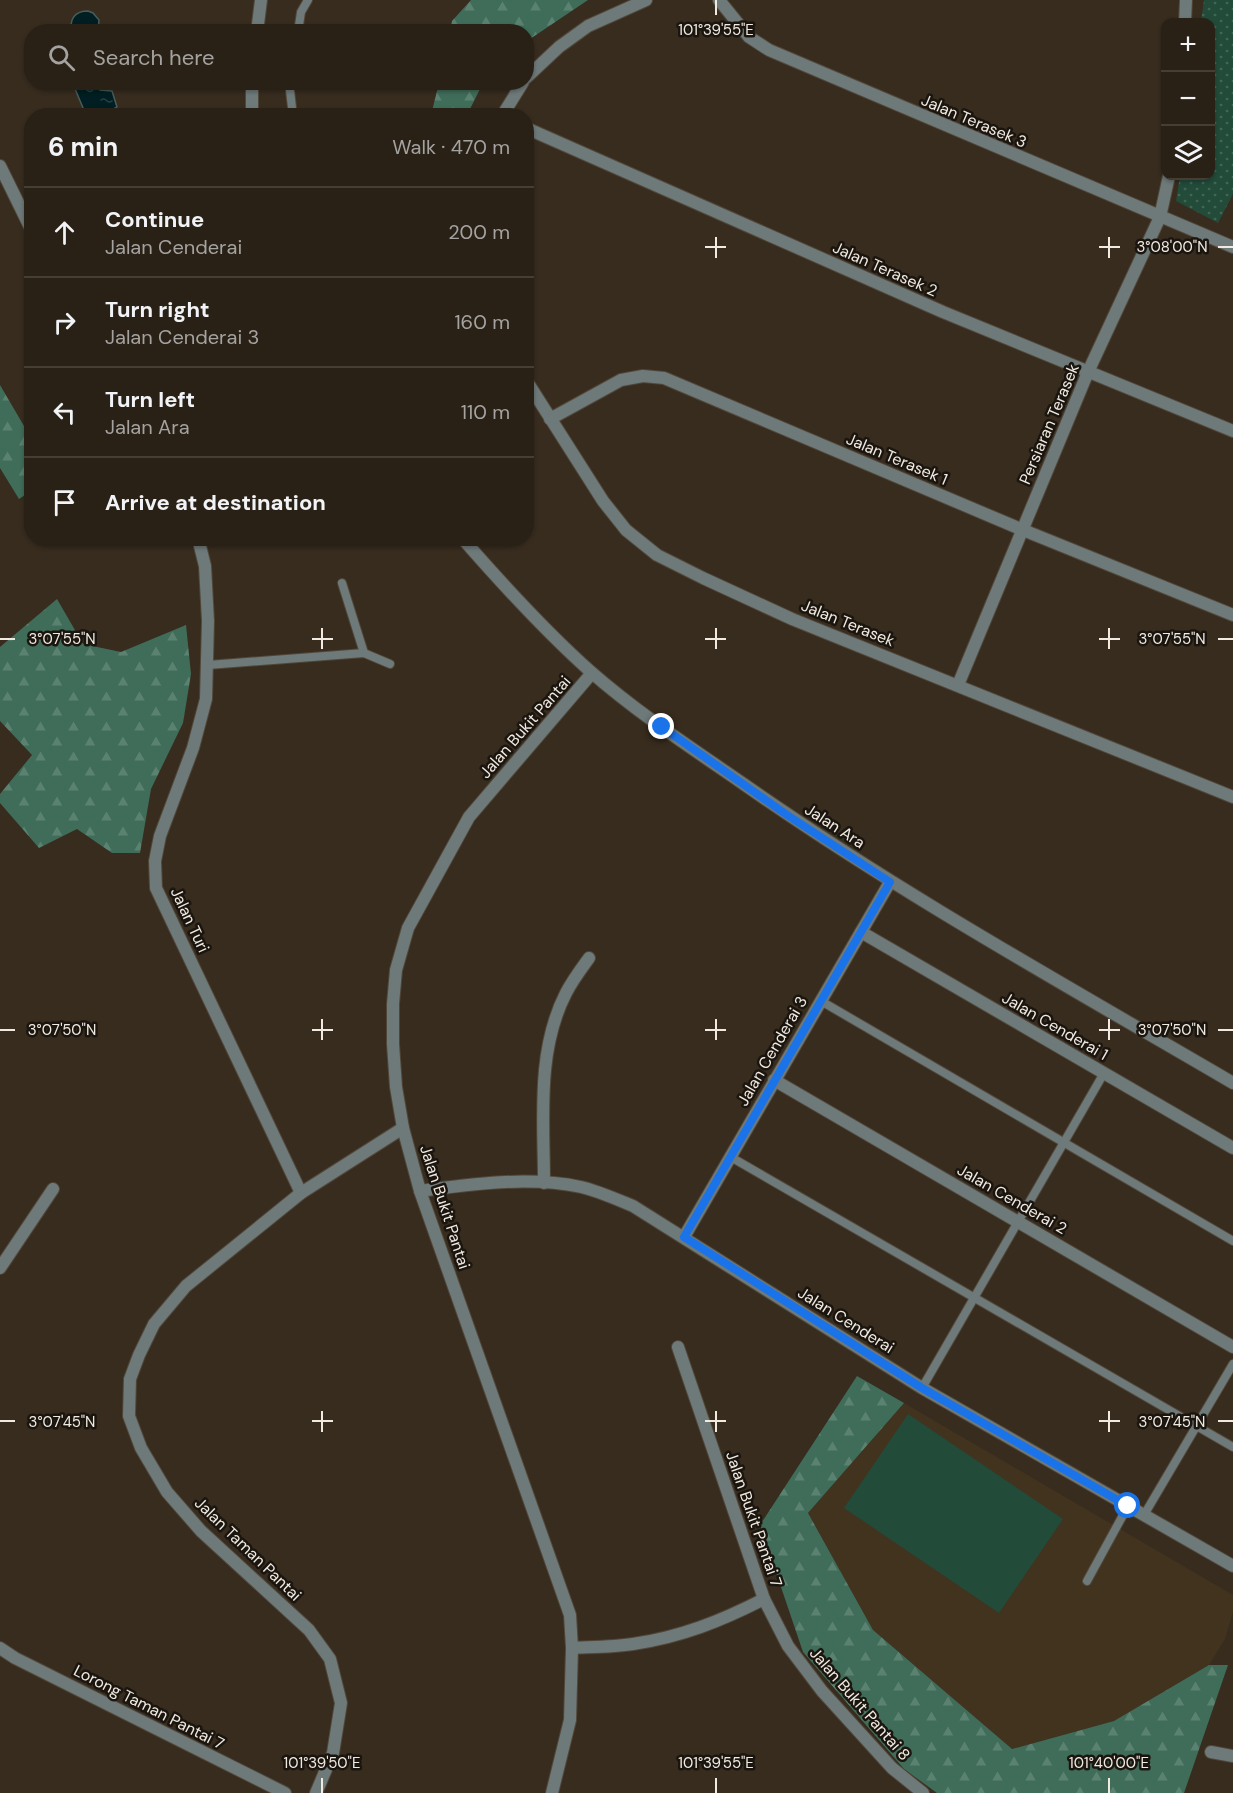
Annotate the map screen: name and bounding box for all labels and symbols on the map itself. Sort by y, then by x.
text: 101°39'55"E [678,20,754,40]
street label: Jalan Terasek 3 [918,89,1030,153]
street label: Jalan Terasek 2 [829,237,941,301]
text: 3°08'00"N [1136,237,1208,257]
street label: Persiaran Terasek [1014,361,1084,487]
street label: Jalan Terasek 1 [843,428,951,490]
street label: Jalan Terasek [798,595,898,651]
text: 3°07'55"N [28,629,96,649]
text: 3°07'55"N [1138,629,1206,649]
street label: Jalan Bukit Pantai [475,671,575,783]
route end [648,713,674,739]
street label: Jalan Ara [801,799,869,853]
street label: Jalan Turi [166,884,214,956]
street label: Jalan Cenderai 1 [998,987,1112,1065]
street label: Jalan Cenderai 3 [732,992,812,1110]
text: 3°07'50"N [28,1020,96,1040]
text: 3°07'50"N [1138,1020,1206,1040]
street label: Jalan Bukit Pantai [415,1142,475,1272]
street label: Jalan Cenderai 2 [953,1159,1071,1239]
street label: Jalan Cenderai [794,1282,898,1358]
text: 3°07'45"N [29,1412,95,1432]
text: 3°07'45"N [1139,1412,1205,1432]
street label: Jalan Bukit Pantai 7 [721,1448,787,1590]
street label: Jalan Taman Pantai [190,1492,306,1606]
route start [1114,1492,1140,1518]
street label: Jalan Bukit Pantai 8 [805,1643,915,1765]
street label: Lorong Taman Pantai 7 [70,1660,228,1754]
text: 101°39'50"E [284,1753,360,1773]
text: 101°39'55"E [678,1753,754,1773]
text: 101°40'00"E [1069,1753,1149,1773]

